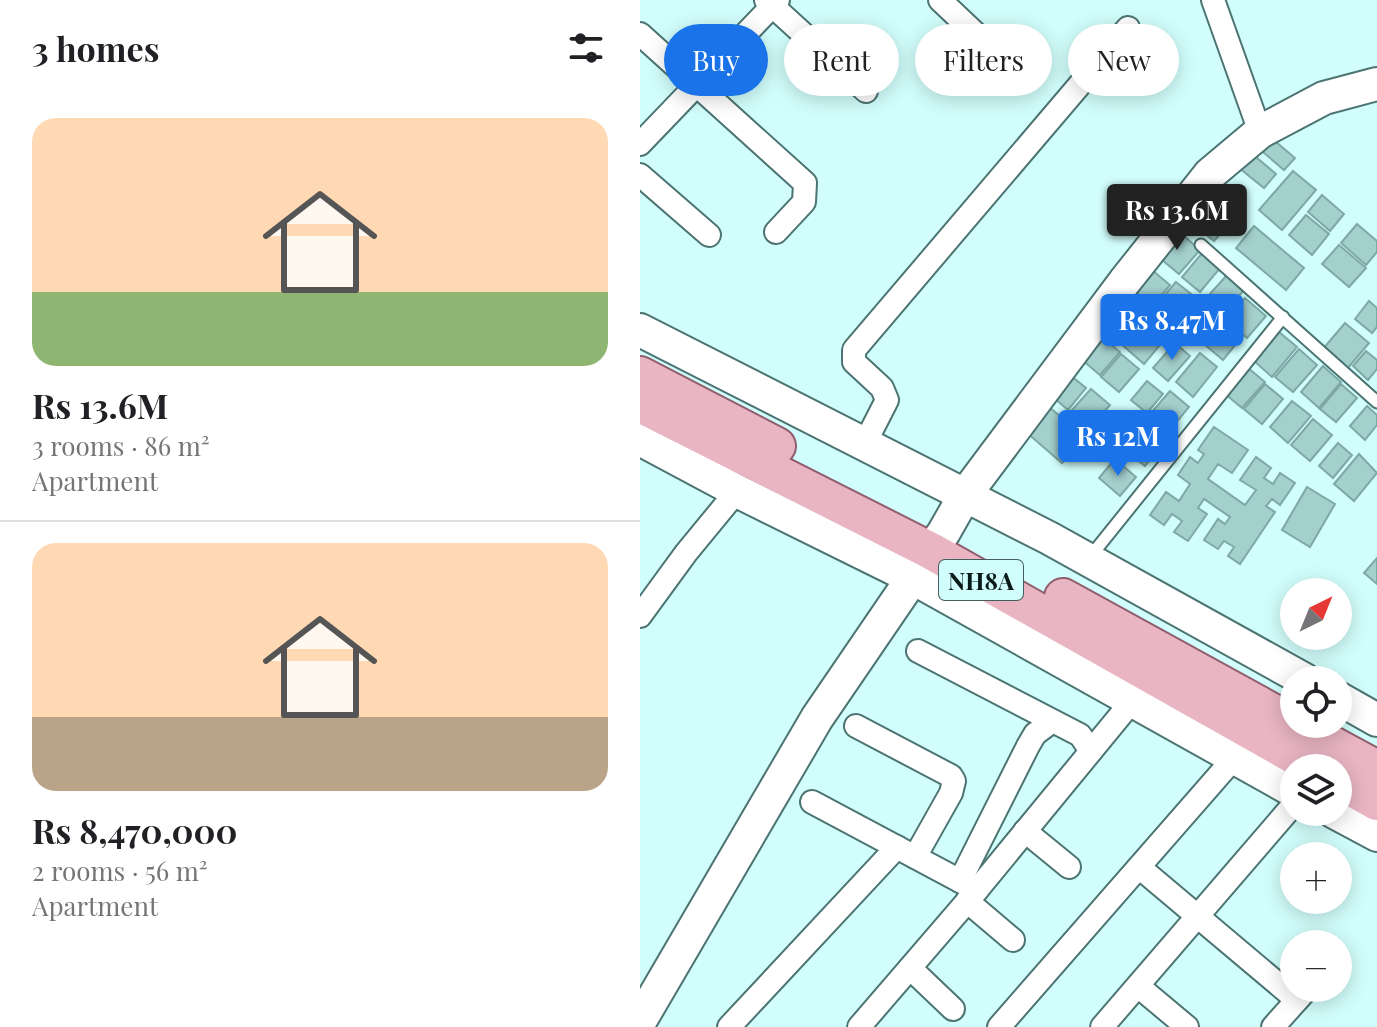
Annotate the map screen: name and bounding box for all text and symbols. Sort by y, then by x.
chip: Buy [664,24,768,96]
chip: Rent [784,24,899,96]
chip: Filters [915,24,1052,96]
chip: New [1068,24,1179,96]
text: 3 homes [32,25,159,71]
icon: filters [564,26,608,70]
icon: home [248,170,392,314]
pin: Rs 13.6M [1094,184,1260,252]
text: Rs 13.6M [1125,192,1229,227]
pin: Rs 8.47M [1089,294,1255,362]
text: Rs 8.47M [1118,302,1226,337]
text: Rs 13.6M [32,382,168,428]
pin: Rs 12M [1053,410,1183,478]
text: Rs 12M [1076,418,1160,453]
text: 3 rooms · 86 m² [32,428,210,463]
text: Apartment [32,463,158,498]
road number: NH8A [939,560,1023,600]
north arrow [1280,578,1352,650]
map controls [1280,578,1352,1002]
icon: home [248,595,392,739]
button: locate [1280,666,1352,738]
button: layers [1280,754,1352,826]
text: Rs 8,470,000 [32,807,237,853]
button: + [1280,842,1352,914]
text: 2 rooms · 56 m² [32,853,208,888]
text: Apartment [32,888,158,923]
button: − [1280,930,1352,1002]

